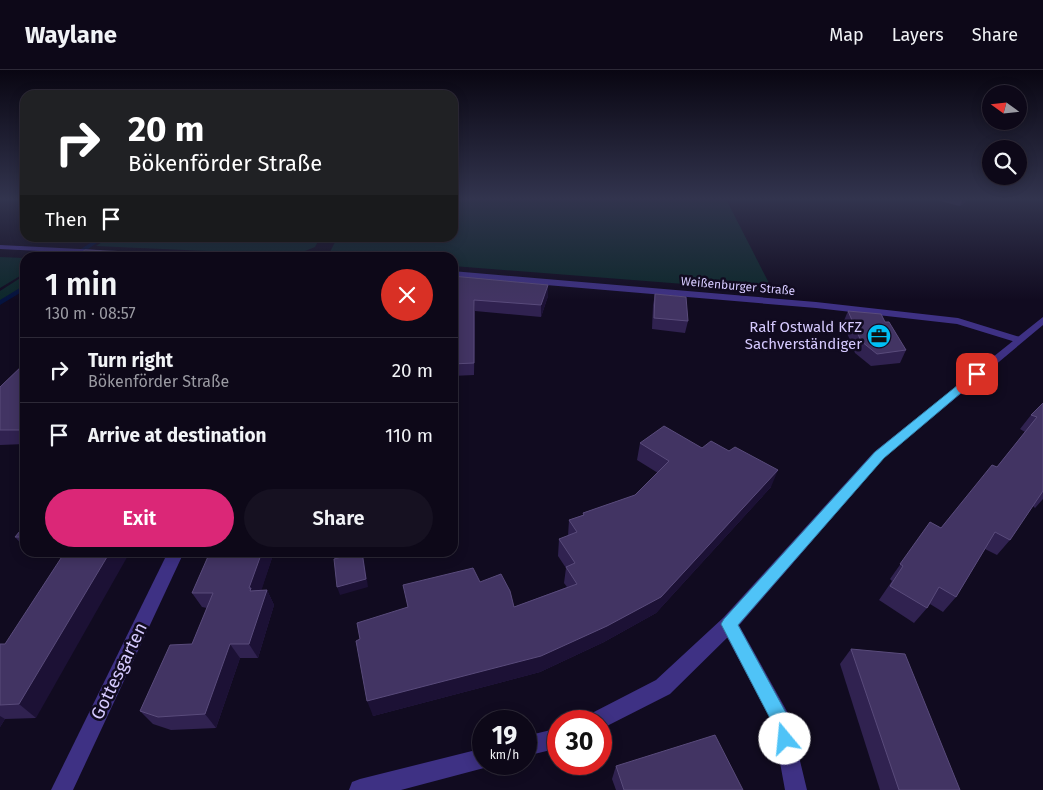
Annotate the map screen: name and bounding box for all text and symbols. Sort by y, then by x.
text: Waylane [25,21,117,49]
text: Map [829,24,864,46]
text: Layers [892,24,944,46]
text: Share [972,24,1018,46]
north arrow [982,85,1028,130]
map controls [982,85,1027,185]
text: 20 m [128,108,204,150]
icon: right [45,110,110,175]
button: search [982,140,1027,185]
text: Bökenförder Straße [128,150,322,177]
icon: arrive [97,205,125,233]
text: Then [45,208,87,231]
text: 1 min [45,267,117,303]
button: close [381,269,433,321]
street label: Weißenburger Straße [680,274,796,298]
text: 130 m · 08:57 [45,304,136,323]
place label: Ralf Ostwald KFZ Sachverständiger [745,318,862,353]
office icon: Ralf Ostwald KFZ Sachverständiger [866,323,892,349]
text: Turn right [88,349,173,372]
pin [956,353,998,395]
icon: right [45,356,73,384]
text: 20 m [392,359,433,382]
icon: arrive [963,360,991,388]
text: Bökenförder Straße [88,372,229,391]
icon: arrive [45,421,73,449]
text: Arrive at destination [88,424,267,447]
text: 110 m [385,424,433,447]
button: Exit [45,489,234,547]
button: Share [244,489,433,547]
street label: Gottesgarten [86,619,152,723]
speed limit sign: 30 [547,710,612,775]
position arrow [758,712,810,764]
text: 19 [492,721,517,751]
text: km/h [490,748,519,762]

